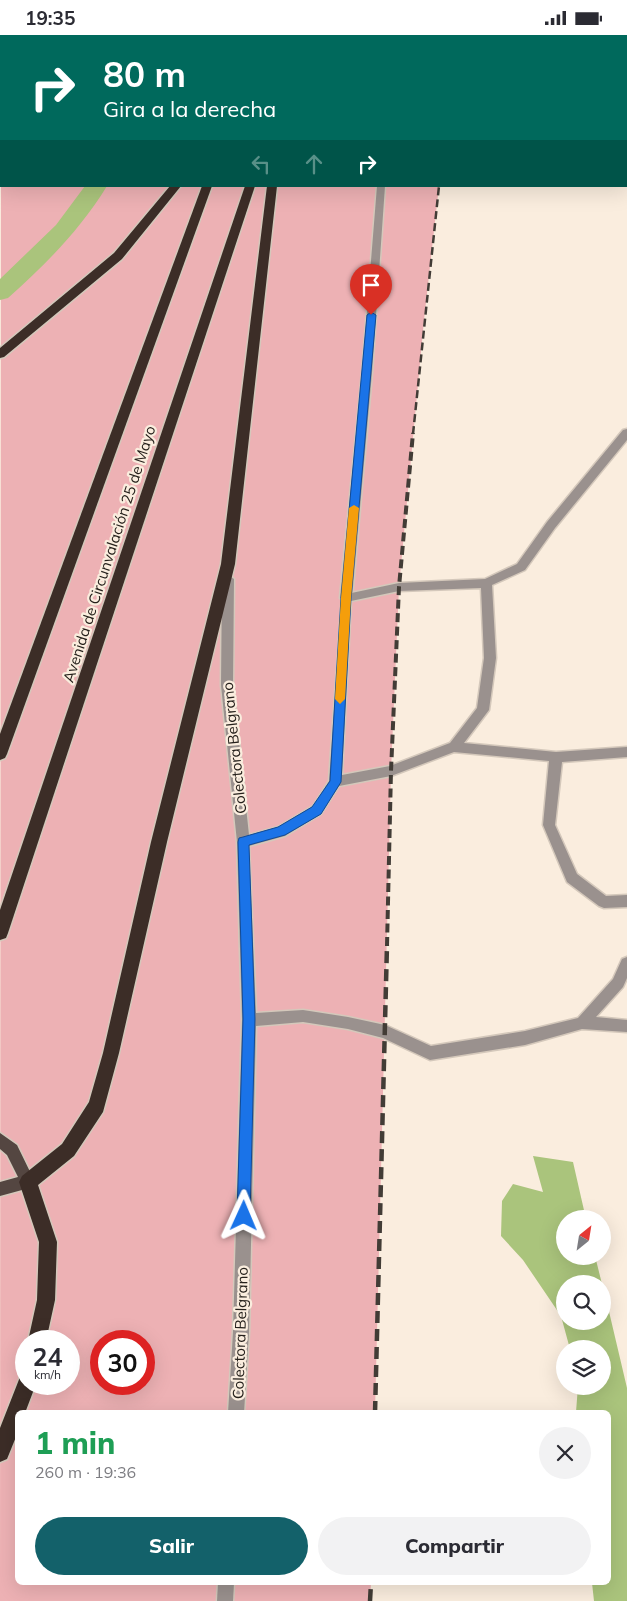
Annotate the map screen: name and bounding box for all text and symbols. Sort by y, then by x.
text: 19:35 [25,6,75,30]
text: 80 m [103,52,186,96]
icon: right [20,55,85,120]
text: Gira a la derecha [103,95,276,123]
icon: left [247,150,275,178]
icon: ahead [300,150,328,178]
icon: right [353,150,381,178]
pin [350,264,392,315]
icon: arrive [357,271,385,299]
street label: Avenida de Circunvalación 25 de Mayo [58,423,160,685]
street label: Colectora Belgrano [218,681,250,815]
position arrow [217,1189,269,1241]
north arrow [556,1210,611,1265]
map controls [556,1210,611,1395]
street label: Colectora Belgrano [228,1267,252,1399]
button: search [556,1275,611,1330]
speed limit sign: 30 [90,1330,155,1395]
button: layers [556,1340,611,1395]
text: 24 [32,1341,63,1372]
text: km/h [34,1367,61,1382]
text: 1 min [35,1424,115,1462]
button: close [539,1427,591,1479]
text: 260 m · 19:36 [35,1462,136,1482]
button: Salir [35,1517,308,1575]
button: Compartir [318,1517,591,1575]

